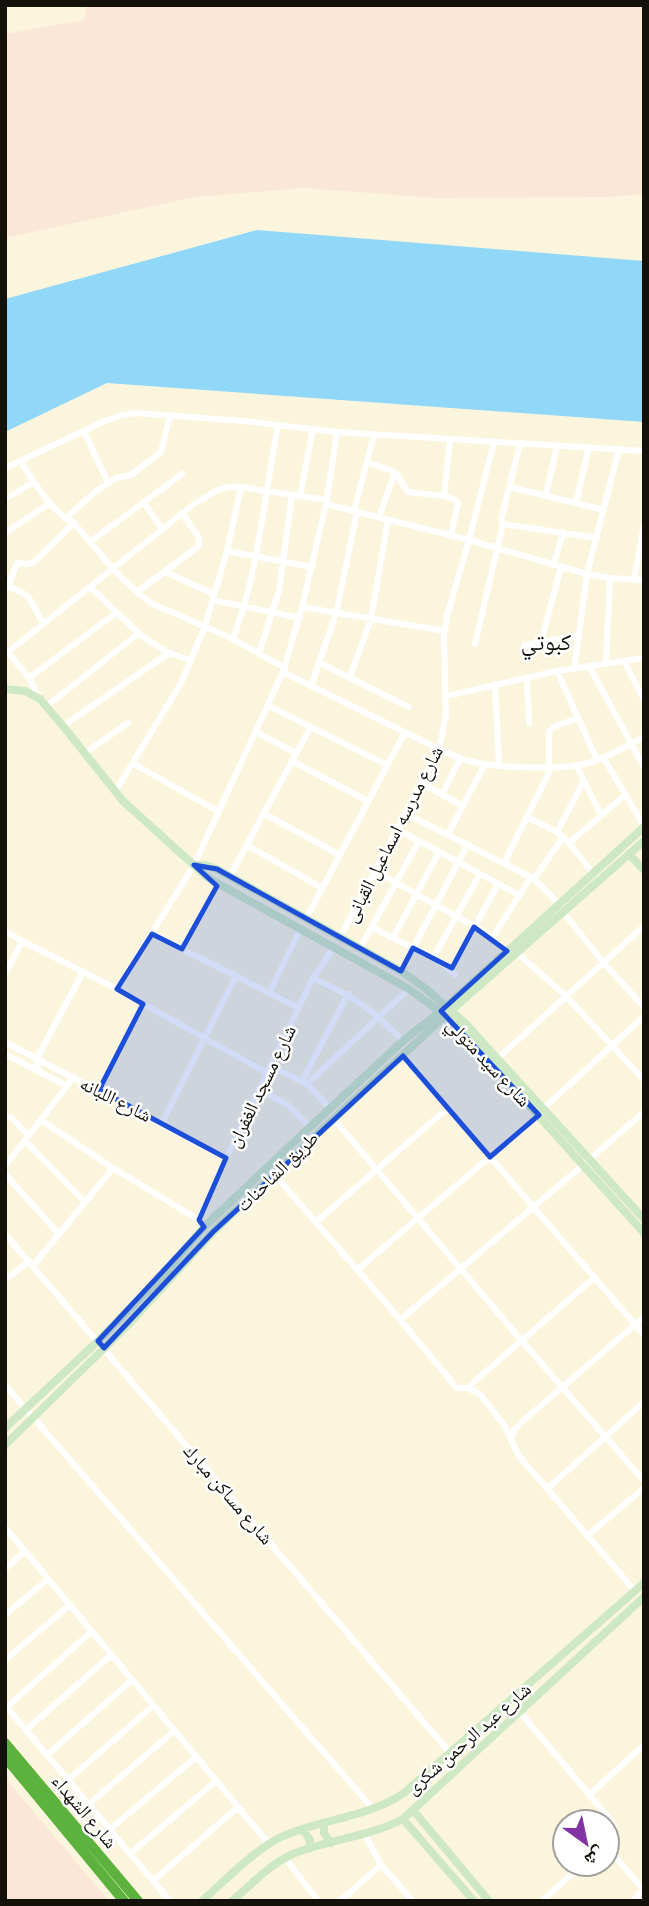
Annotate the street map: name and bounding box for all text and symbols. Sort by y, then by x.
district label: كبوتي [521,629,572,661]
street label: شارع مدرسه اسماعيل القبانى [340,743,448,926]
street label: شارع سيد متولي [439,1014,535,1114]
street label: شارع مسجد الغفران [223,1022,301,1151]
street label: شارع اللبانه [76,1073,155,1127]
street label: طريق الشاحنات [232,1127,323,1216]
street label: شارع مساكن مبارك [179,1440,278,1549]
street label: شارع عبد الرحمن شكرى [401,1678,536,1799]
street label: شارع الشهداء [47,1770,122,1853]
north arrow [551,1808,621,1878]
text: ش [580,1842,609,1871]

